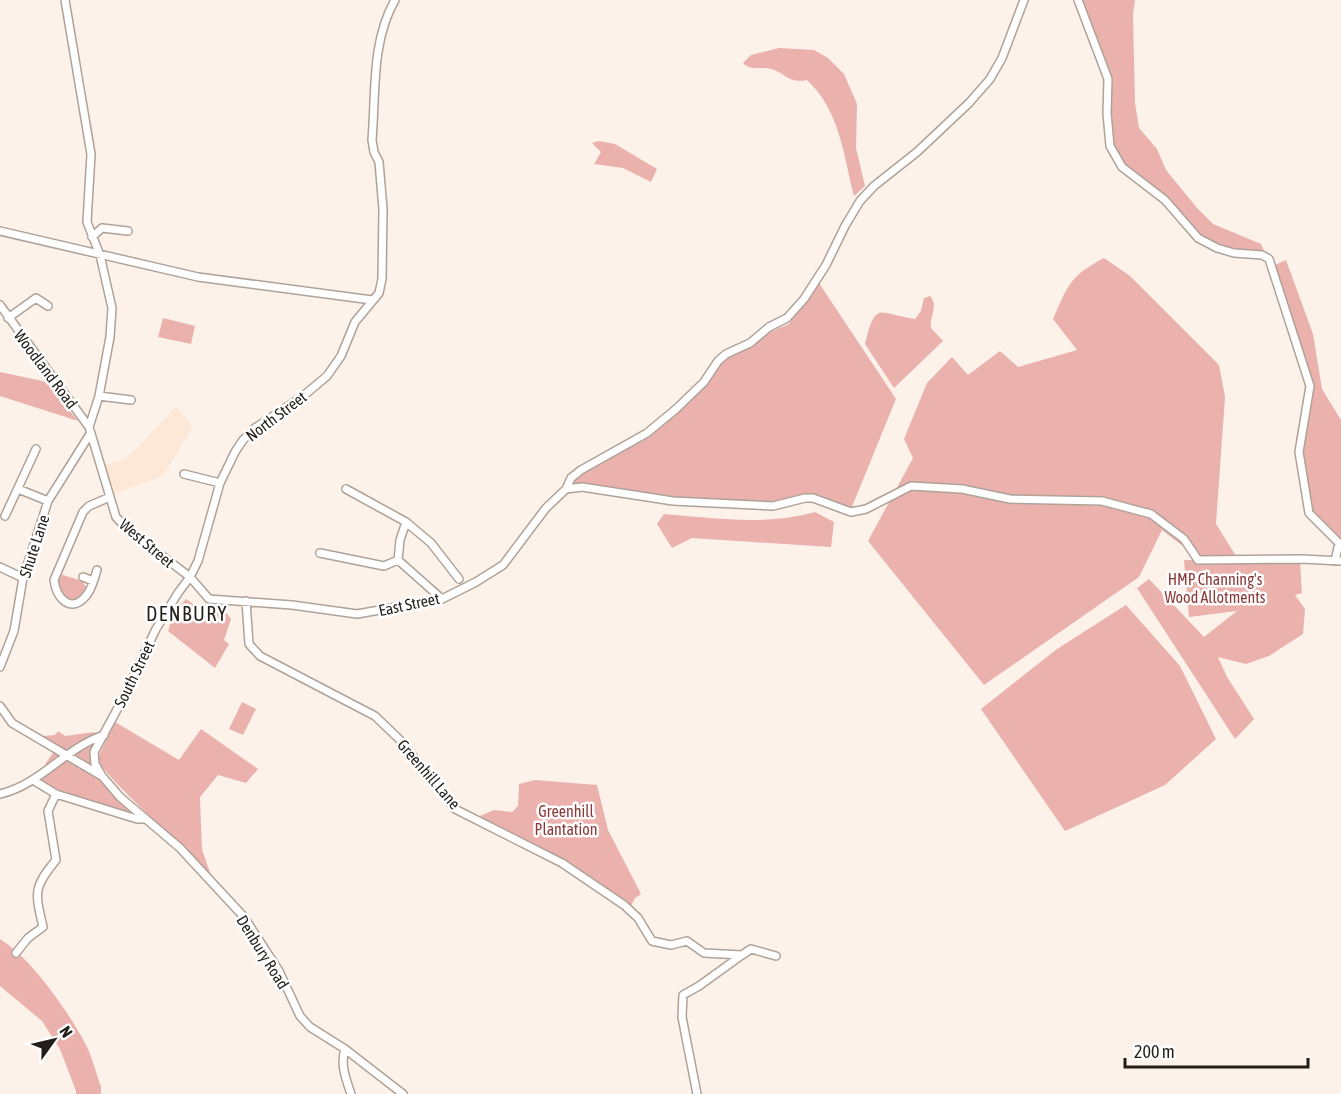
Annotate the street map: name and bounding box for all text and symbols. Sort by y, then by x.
street label: Woodland Road [11,326,81,412]
street label: North Street [242,387,310,445]
street label: Shute Lane [15,512,53,580]
street label: West Street [116,515,178,571]
park label: HMP Channing's Wood Allotments [1164,570,1266,606]
street label: East Street [377,589,441,619]
district label: DENBURY [146,602,228,625]
street label: South Street [110,638,158,710]
street label: Greenhill Lane [394,736,464,812]
park label: Greenhill Plantation [535,802,597,838]
street label: Denbury Road [232,912,293,993]
north arrow [24,1010,84,1070]
text: N [56,1023,77,1041]
scale bar [1125,1031,1308,1069]
text: 200 m [1134,1041,1175,1062]

